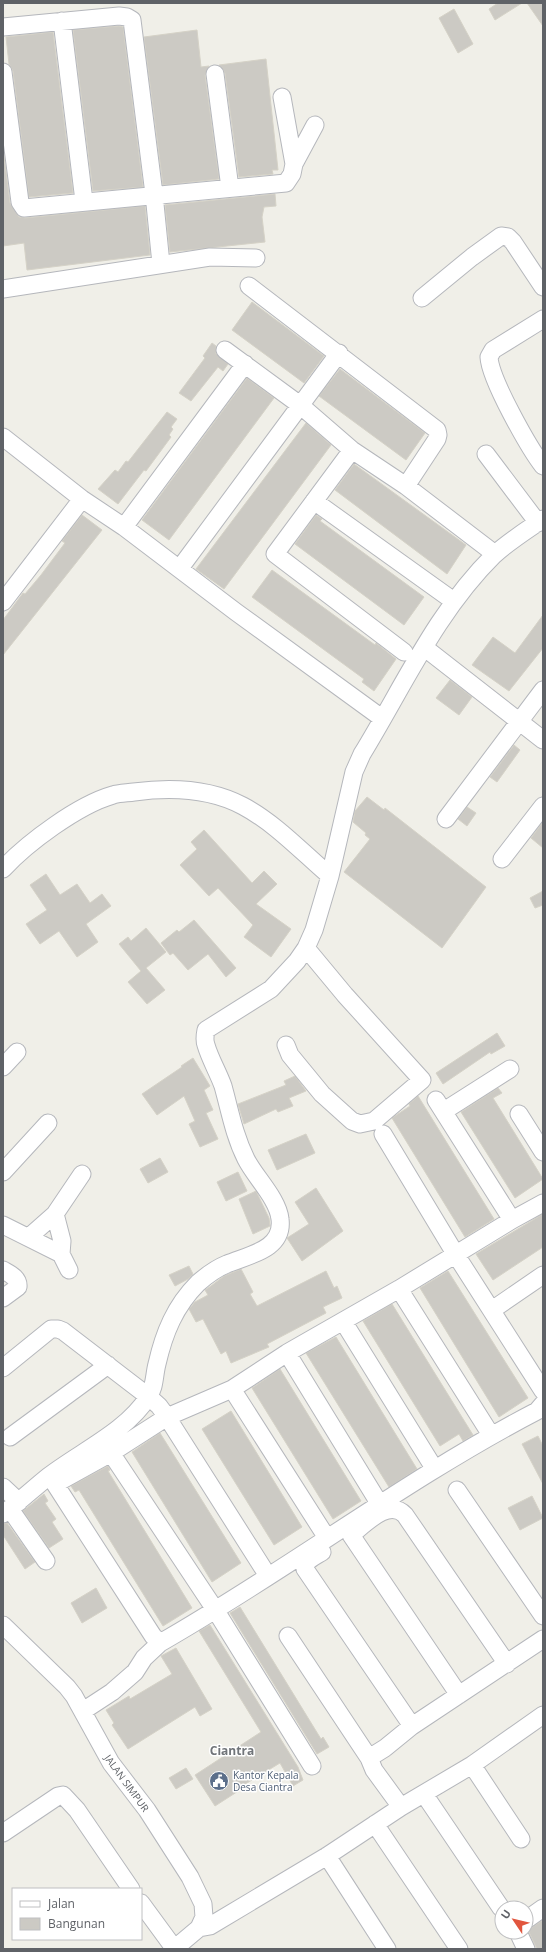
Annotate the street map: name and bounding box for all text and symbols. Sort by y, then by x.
district label: Ciantra [210,1742,254,1759]
street label: JALAN SIMPUR [101,1751,152,1814]
place label: Kantor Kepala Desa Ciantra [233,1768,299,1794]
public building icon: Kantor Kepala Desa Ciantra [208,1770,230,1792]
legend [12,1888,142,1940]
text: Jalan [47,1895,75,1912]
north arrow [494,1900,534,1940]
text: U [497,1906,514,1922]
text: Bangunan [48,1915,105,1932]

